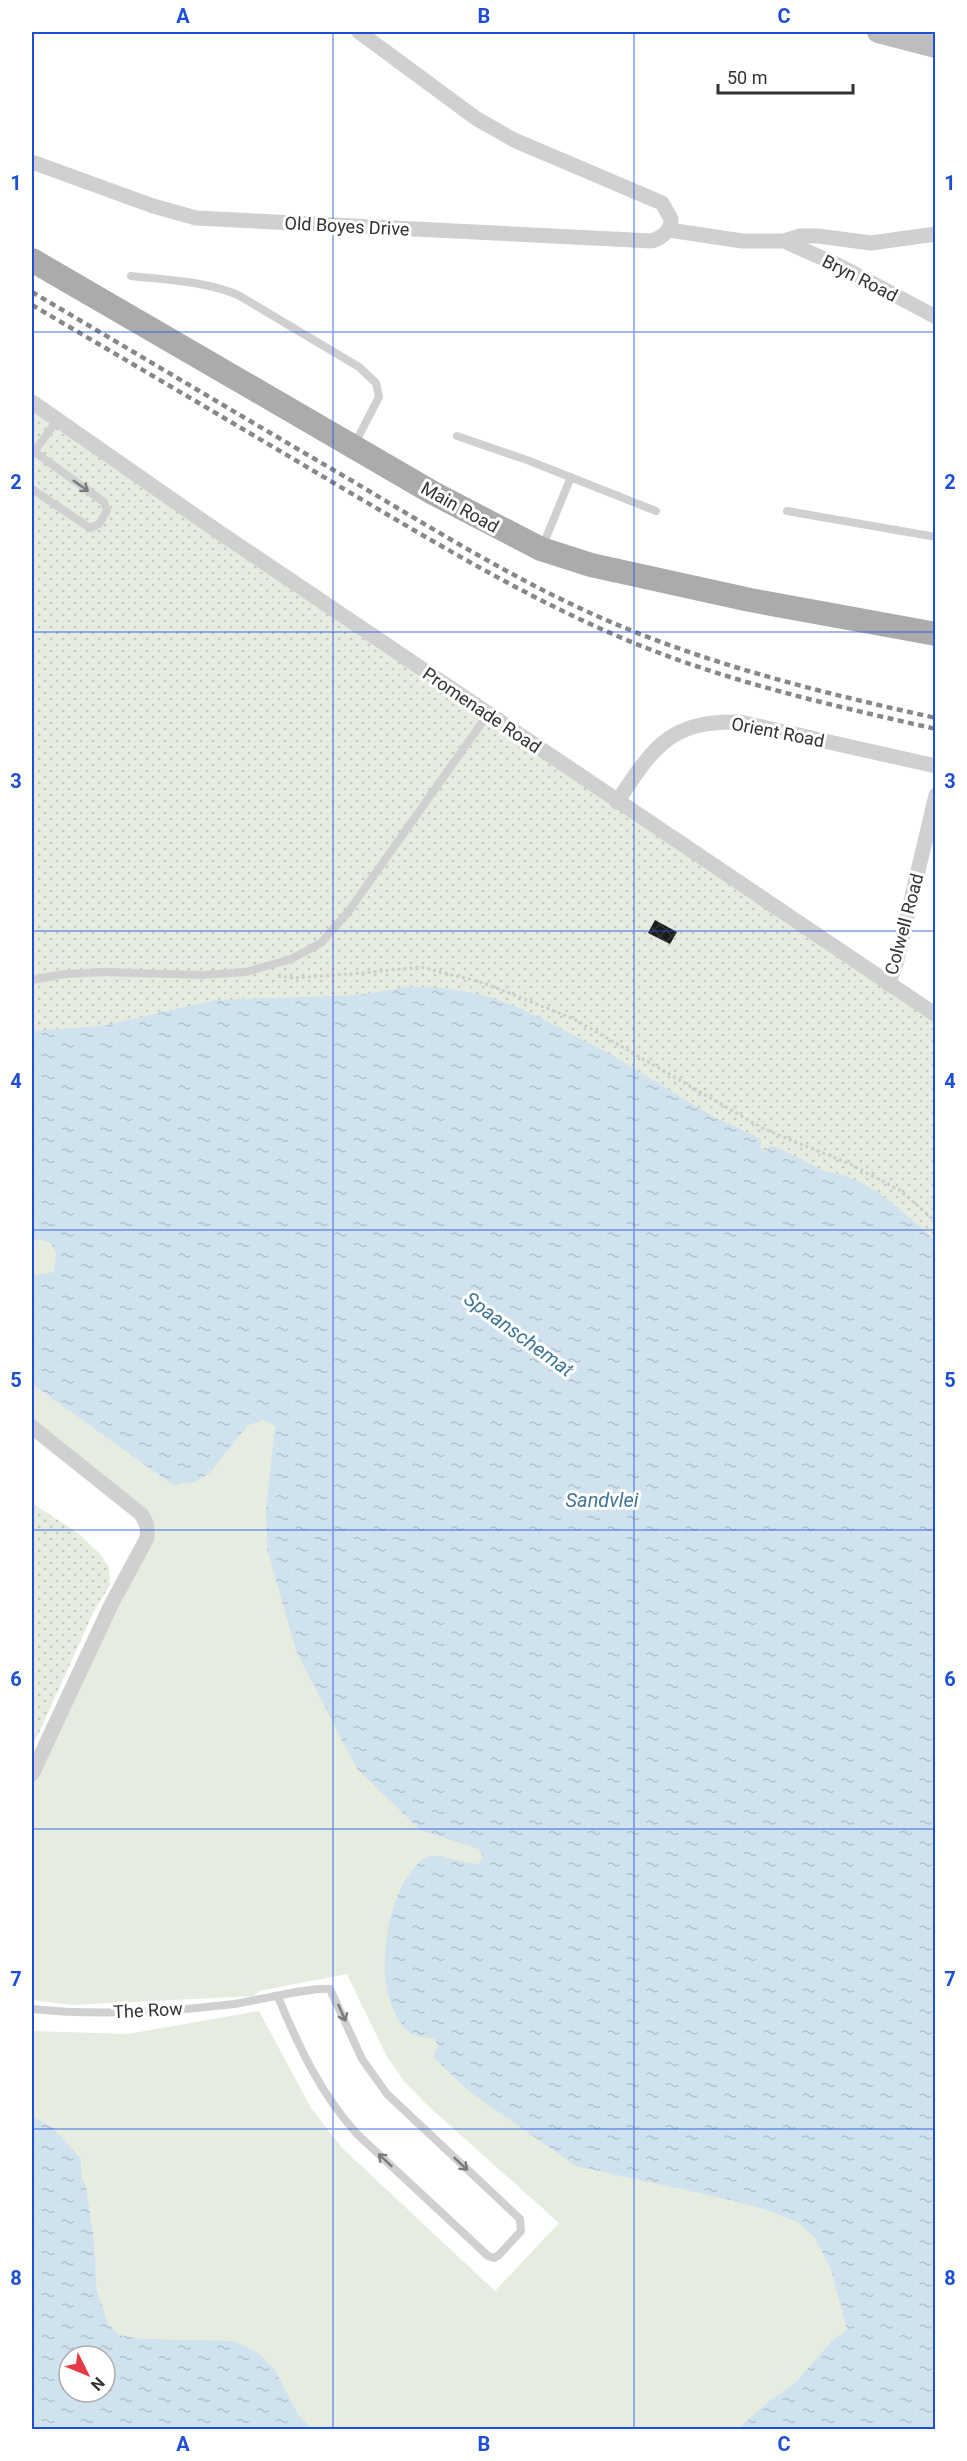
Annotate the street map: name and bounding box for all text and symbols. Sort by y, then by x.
text: A [176,4,190,28]
text: B [478,4,490,28]
text: C [777,4,791,28]
scale bar [718,57,853,95]
text: 50 m [727,67,767,88]
text: 1 [10,171,22,195]
text: 1 [944,171,956,195]
street label: Old Boyes Drive [284,212,410,240]
street label: Bryn Road [819,250,901,306]
text: 2 [10,470,22,494]
text: 2 [944,470,956,494]
street label: Main Road [417,477,503,537]
one-way arrow [73,480,89,492]
street label: Promenade Road [419,663,545,757]
street label: Orient Road [730,713,826,751]
text: 3 [10,769,22,793]
text: 3 [944,769,956,793]
street label: Colwell Road [880,871,928,977]
text: 4 [10,1069,22,1093]
text: 4 [944,1069,956,1093]
water label: Spaanschemat [460,1286,579,1382]
text: 5 [10,1368,22,1392]
text: 5 [944,1368,956,1392]
water label: Sandvlei [566,1488,639,1512]
text: 6 [10,1667,22,1691]
text: 6 [944,1667,956,1691]
text: 7 [10,1967,22,1991]
text: 7 [944,1967,956,1991]
street label: The Row [113,1998,184,2022]
one-way arrow [336,2004,348,2022]
one-way arrow [377,2153,392,2167]
one-way arrow [453,2157,468,2171]
text: 8 [10,2266,22,2290]
text: 8 [944,2266,956,2290]
north arrow [57,2344,117,2404]
text: N [87,2373,108,2394]
text: A [176,2432,190,2456]
text: B [478,2432,490,2456]
text: C [777,2432,791,2456]

